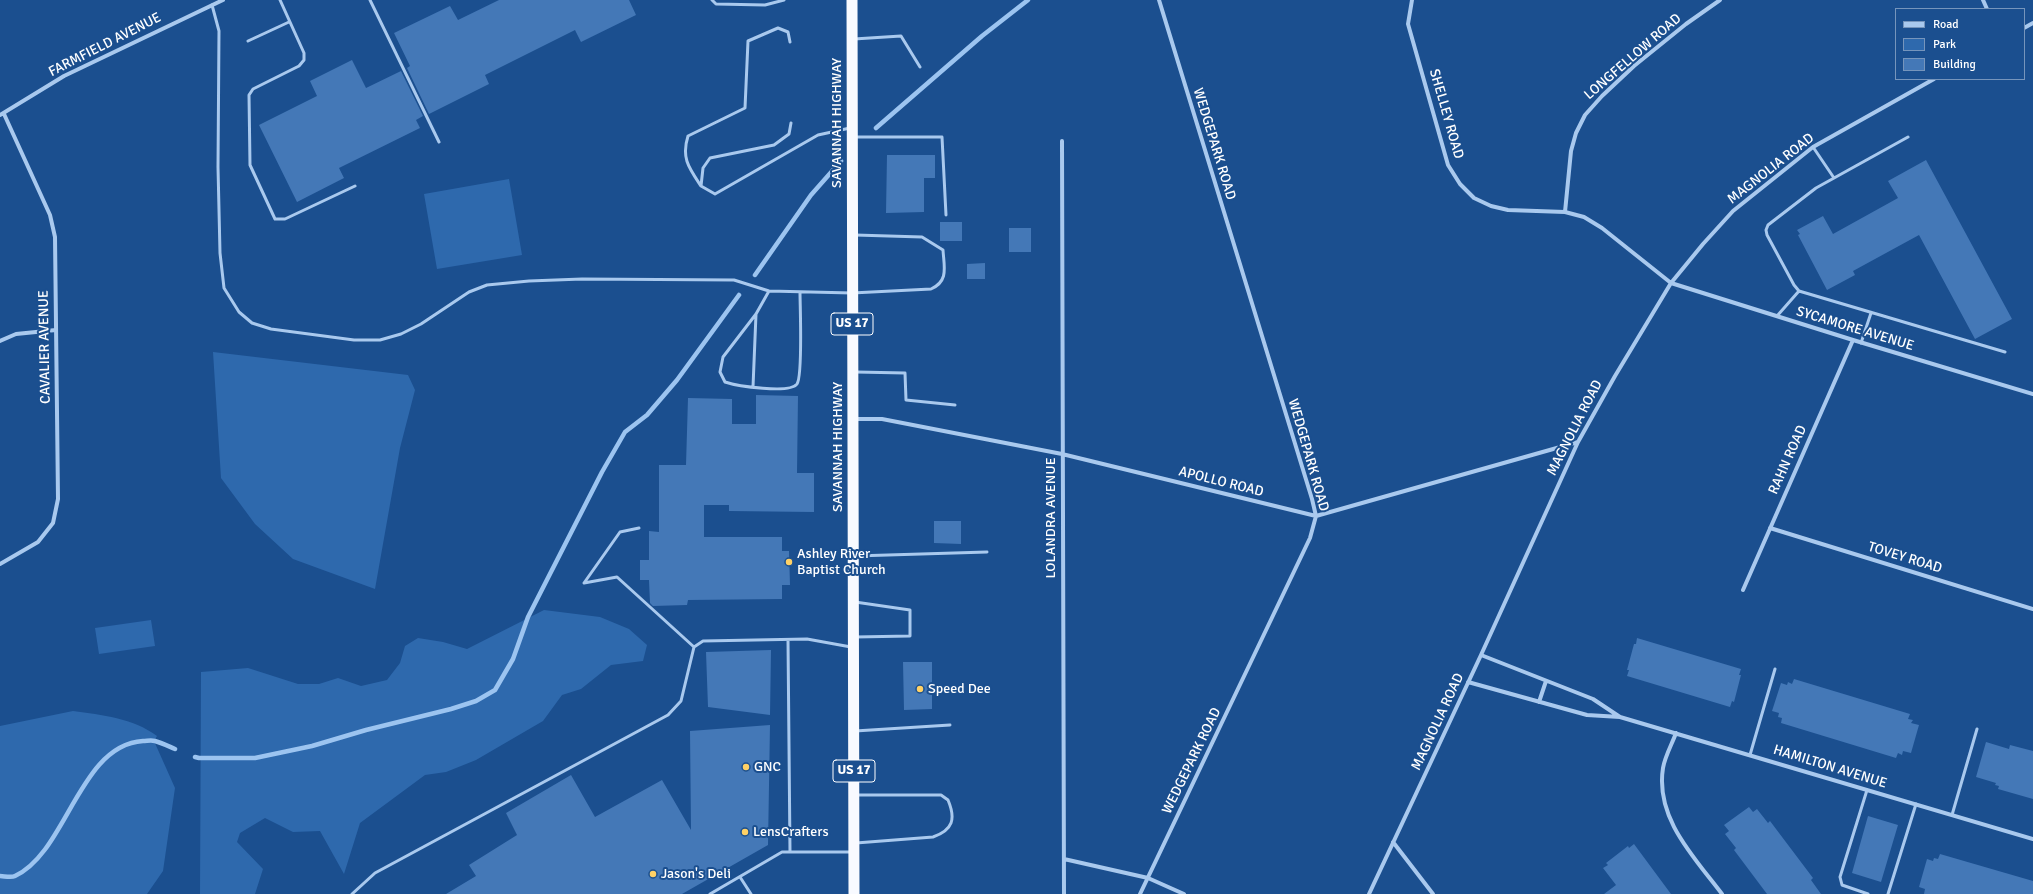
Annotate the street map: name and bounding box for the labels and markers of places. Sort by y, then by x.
place label: Ashley River Baptist Church [797,546,886,578]
marker: Ashley River Baptist Church [784,557,794,567]
place label: Speed Dee [928,681,991,697]
marker: Speed Dee [915,684,925,694]
place label: GNC [754,759,781,775]
marker: GNC [741,762,751,772]
place label: LensCrafters [753,824,829,840]
marker: LensCrafters [740,827,750,837]
place label: Jason's Deli [661,866,731,882]
marker: Jason's Deli [648,869,658,879]

